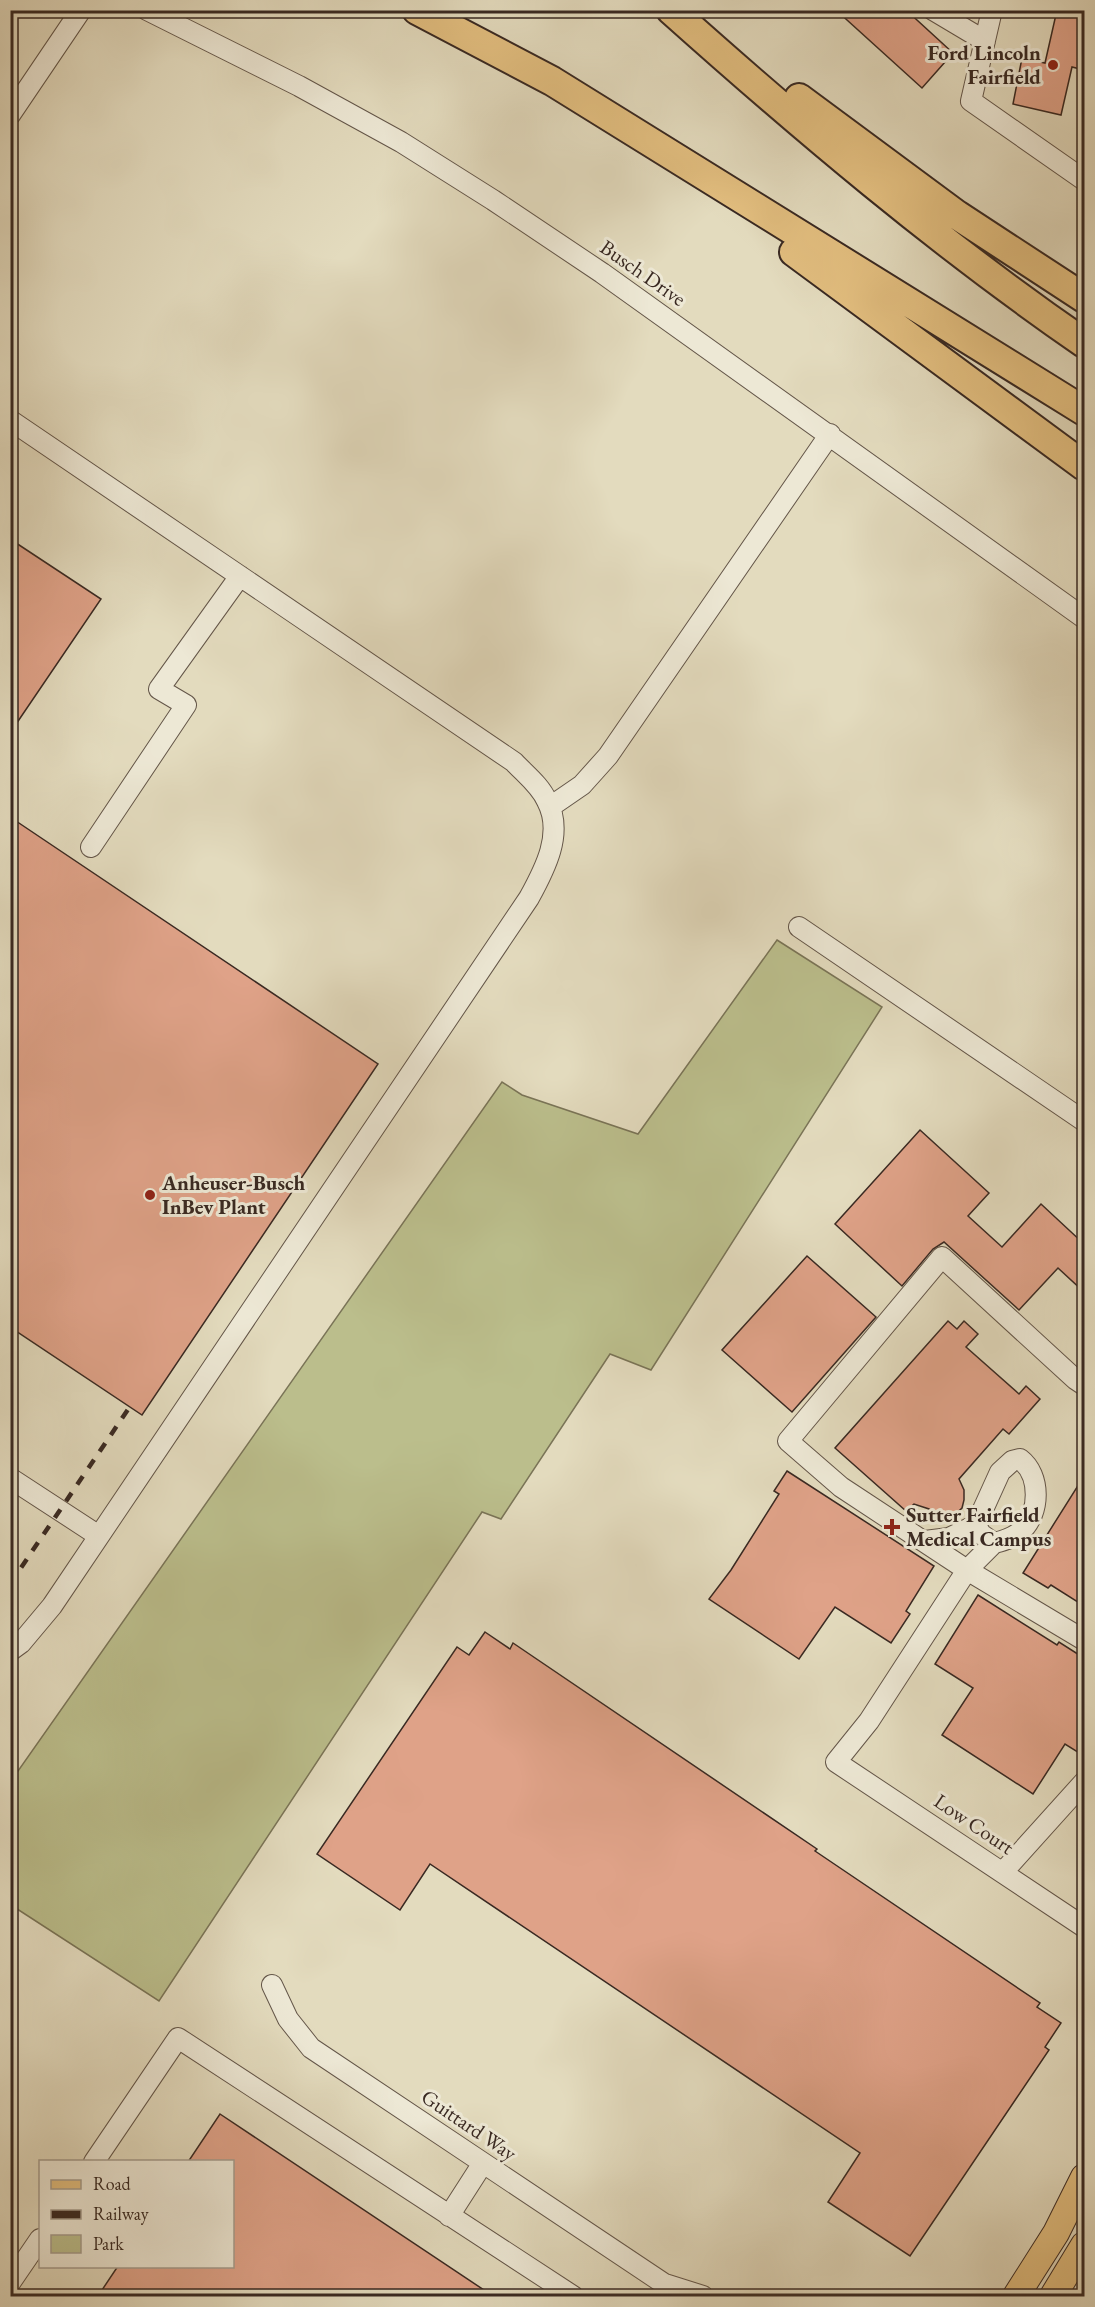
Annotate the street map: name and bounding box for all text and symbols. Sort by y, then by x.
place label: Ford Lincoln Fairfield [928,39,1041,90]
marker: Ford Lincoln Fairfield [1046,58,1060,72]
street label: Busch Drive [595,233,691,312]
place label: Anheuser-Busch InBev Plant [161,1169,305,1220]
marker: Anheuser-Busch InBev Plant [143,1188,157,1202]
place label: Sutter Fairfield Medical Campus [906,1501,1051,1552]
marker: Sutter Fairfield Medical Campus [883,1518,901,1536]
street label: Low Court [929,1787,1020,1860]
street label: Guittard Way [416,2083,523,2167]
legend [39,2160,234,2268]
text: Road [93,2172,132,2195]
text: Railway [93,2202,149,2225]
text: Park [93,2232,124,2255]

